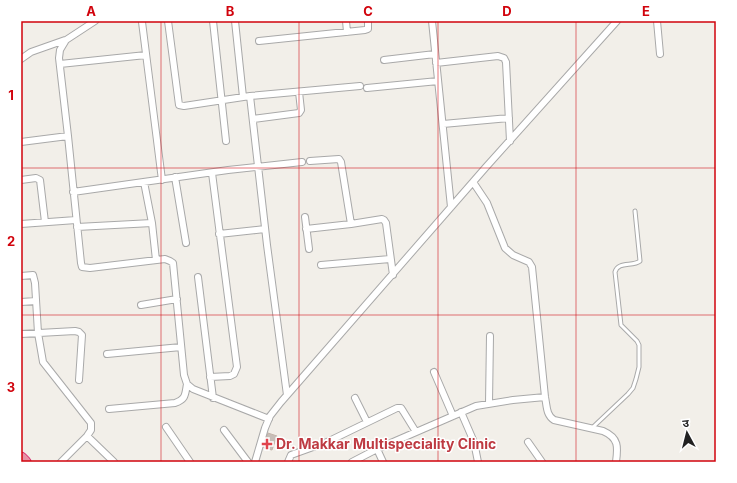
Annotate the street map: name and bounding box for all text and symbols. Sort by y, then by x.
text: A [86,3,96,19]
text: B [226,3,235,19]
text: C [363,3,373,19]
text: D [502,3,512,19]
text: E [642,3,650,19]
text: 1 [8,87,14,103]
text: 2 [7,233,15,249]
text: 3 [7,379,15,395]
north arrow [667,413,707,453]
text: उ [682,416,690,430]
place label: Dr. Makkar Multispeciality Clinic [276,435,496,452]
marker: Dr. Makkar Multispeciality Clinic [261,438,273,450]

